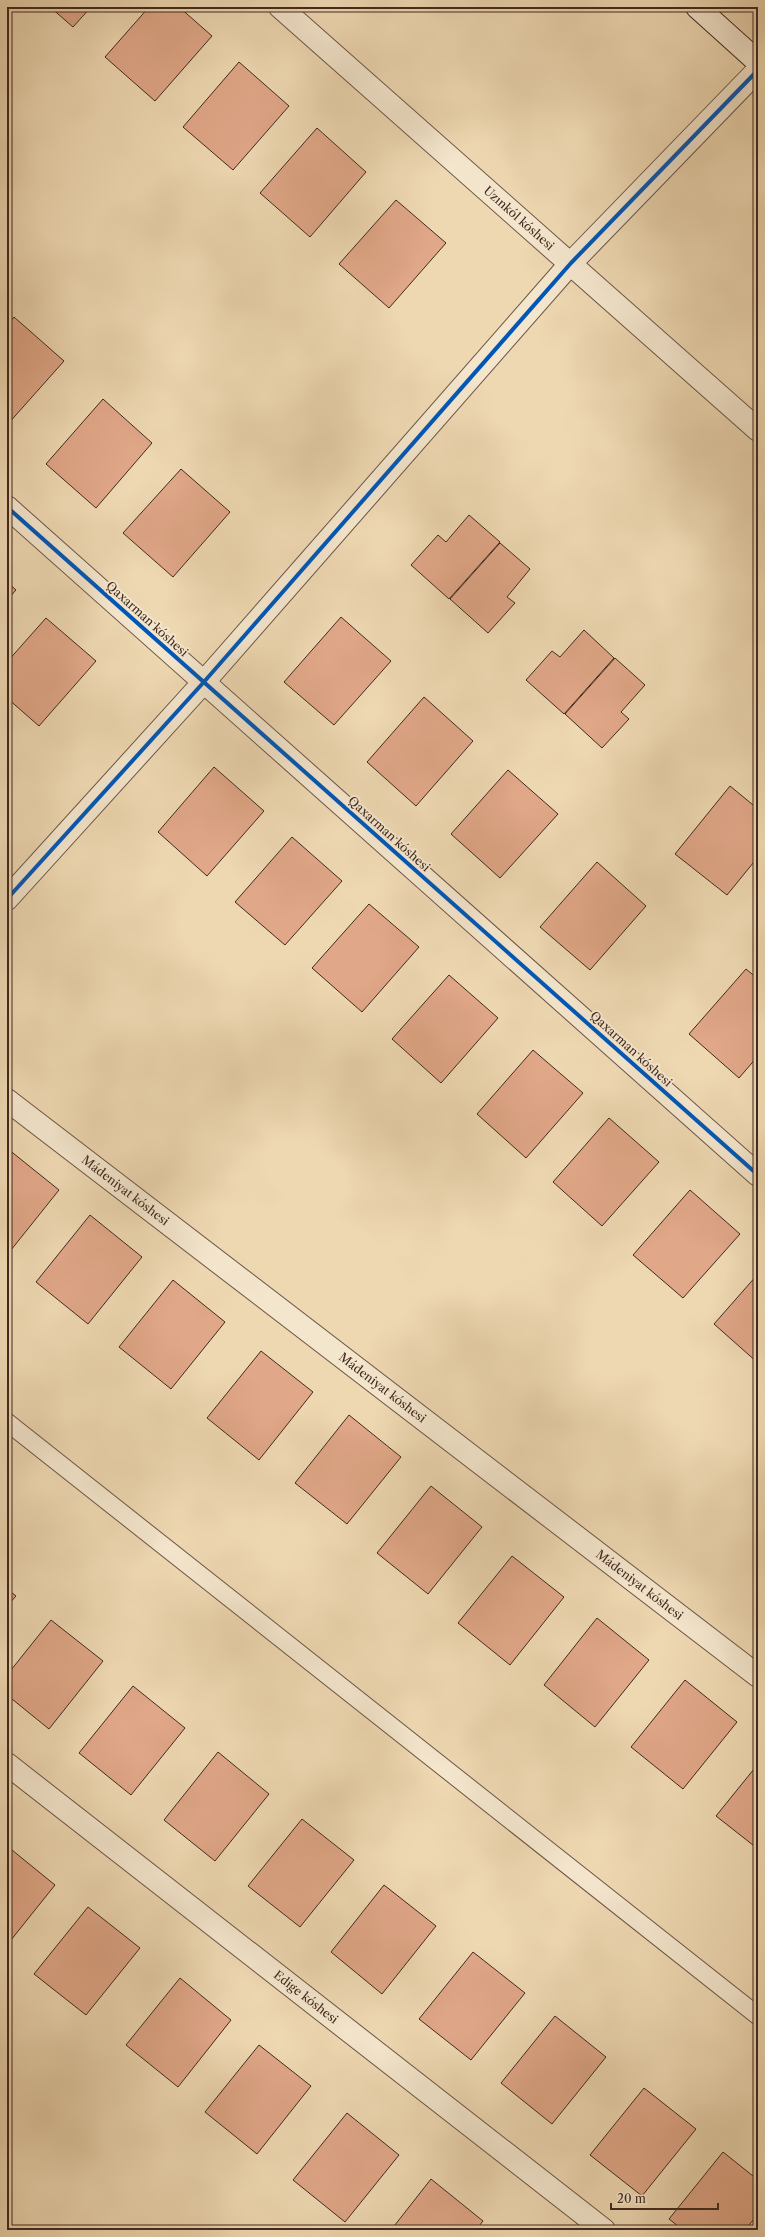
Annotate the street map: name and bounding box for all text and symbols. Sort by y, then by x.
street label: Uzınkól kóshesi [481,183,558,253]
street label: Qaxarman kóshesi [103,578,192,660]
street label: Qaxarman kóshesi [345,793,434,875]
street label: Qaxarman kóshesi [587,1008,676,1090]
street label: Mádeniyat kóshesi [79,1152,172,1229]
street label: Mádeniyat kóshesi [336,1349,429,1426]
street label: Mádeniyat kóshesi [593,1546,687,1623]
street label: Edige kóshesi [271,1967,342,2027]
scale bar [611,2185,718,2211]
text: 20 m [617,2191,646,2206]

